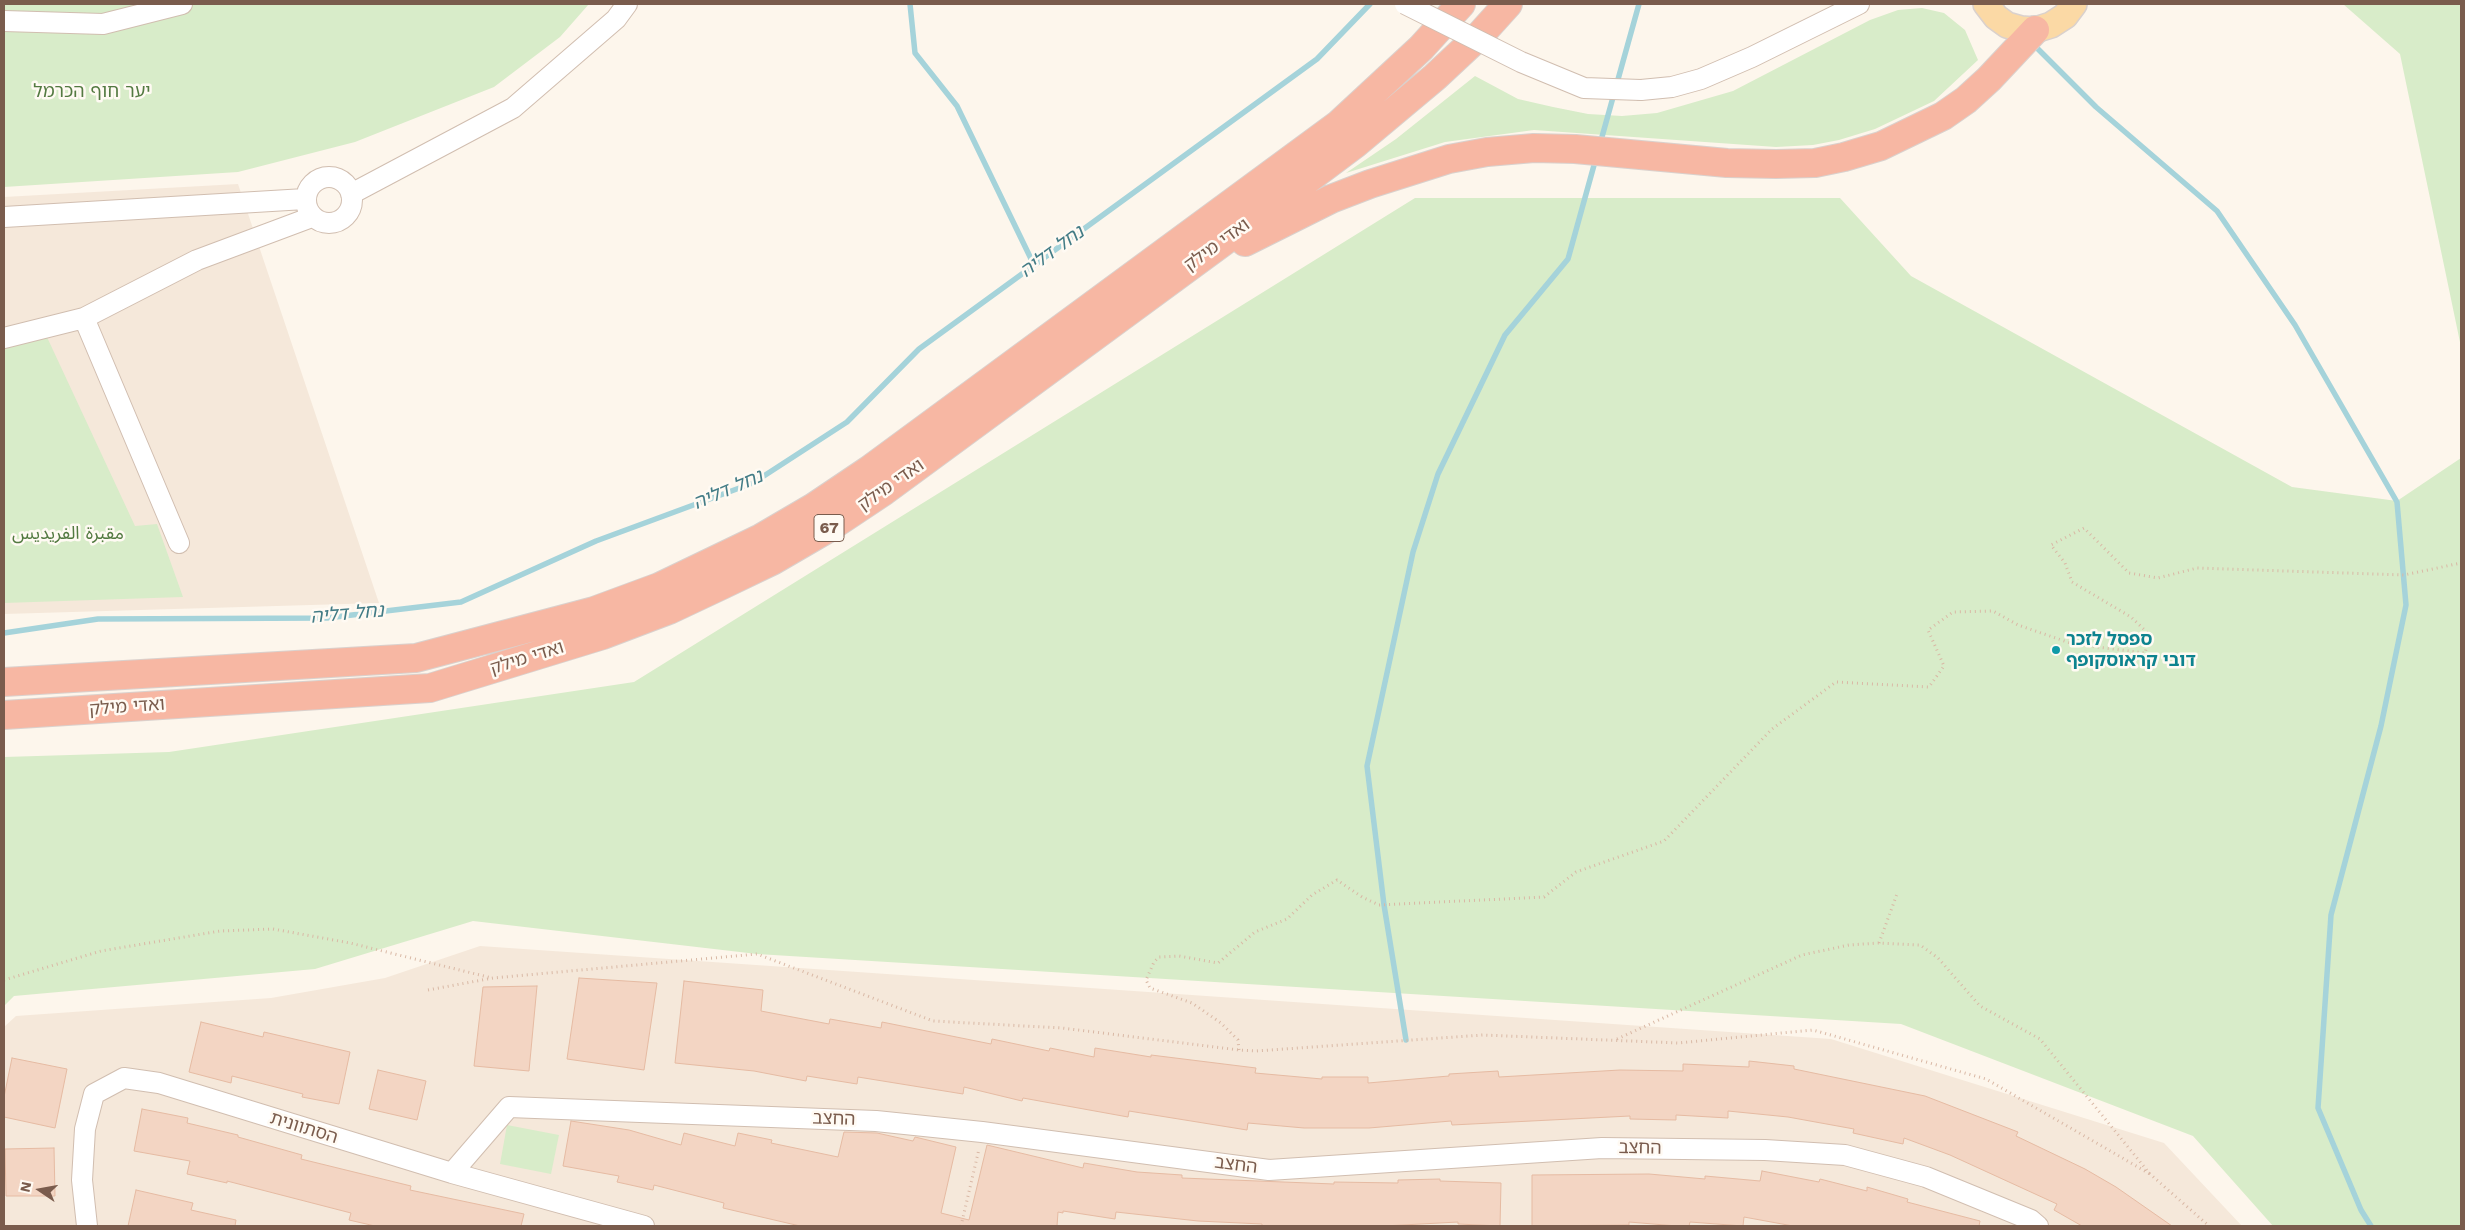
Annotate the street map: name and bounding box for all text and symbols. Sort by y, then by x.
park label: יער חוף הכרמל [33,81,151,103]
street label: ואדי מילק [1180,214,1254,276]
water label: נחל דליה [1016,221,1088,283]
street label: ואדי מילק [854,454,928,516]
water label: נחל דליה [690,465,766,515]
road number: 67 [814,514,844,542]
park label: مقبرة الفريديس [12,523,124,545]
water label: נחל דליה [309,599,385,629]
place label: ספסל לזכר דובי קראוסקופף [2066,629,2196,672]
street label: ואדי מילק [488,637,566,679]
marker: ספסל לזכר דובי קראוסקופף [2050,644,2062,656]
street label: ואדי מילק [88,694,166,720]
street label: הסתוונית [267,1107,341,1149]
street label: החצב [812,1107,856,1131]
street label: החצב [1618,1137,1662,1159]
street label: החצב [1213,1152,1259,1178]
north arrow [15,1165,65,1215]
text: N [16,1180,34,1194]

